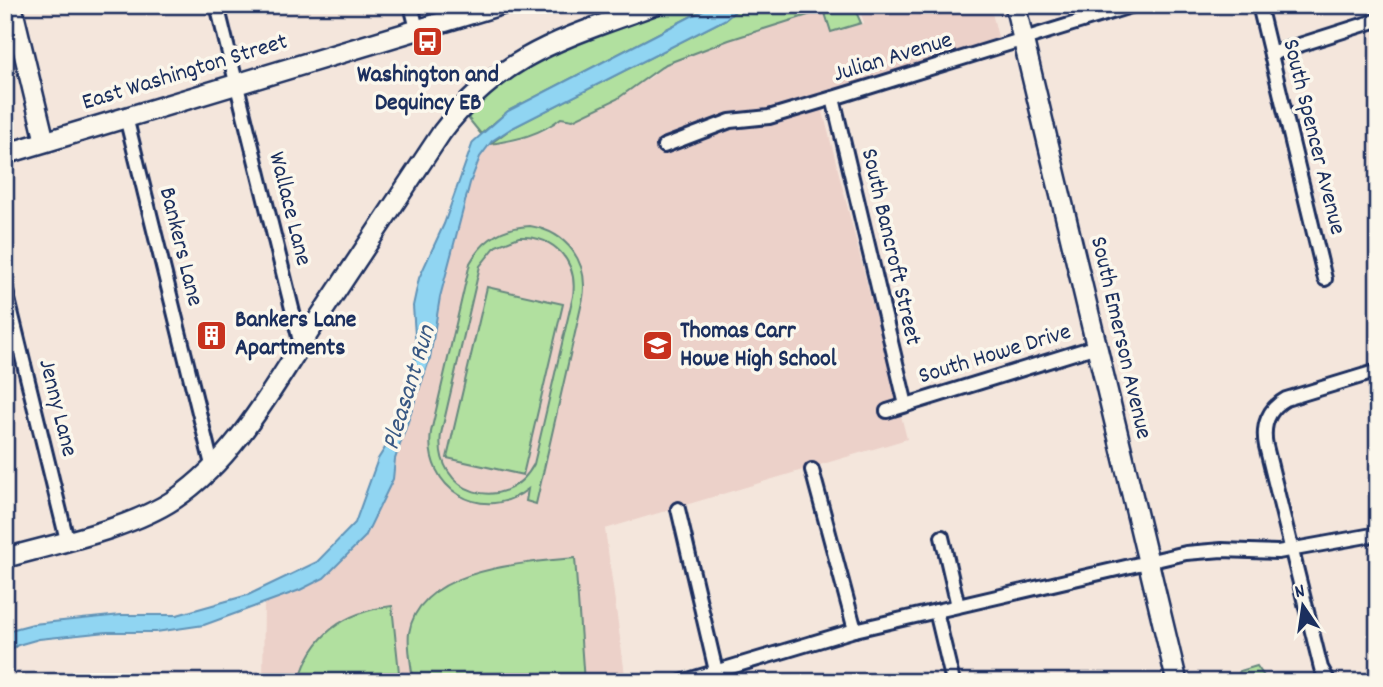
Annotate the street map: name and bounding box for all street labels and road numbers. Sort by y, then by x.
street label: Julian Avenue [829,24,957,92]
street label: East Washington Street [78,26,292,120]
street label: South Spencer Avenue [1272,36,1354,238]
street label: South Bancroft Street [851,145,929,349]
street label: Wallace Lane [258,149,320,269]
street label: Bankers Lane [149,184,211,310]
street label: South Emerson Avenue [1080,233,1160,443]
street label: South Howe Drive [915,316,1075,394]
street label: Jenny Lane [28,356,86,460]

